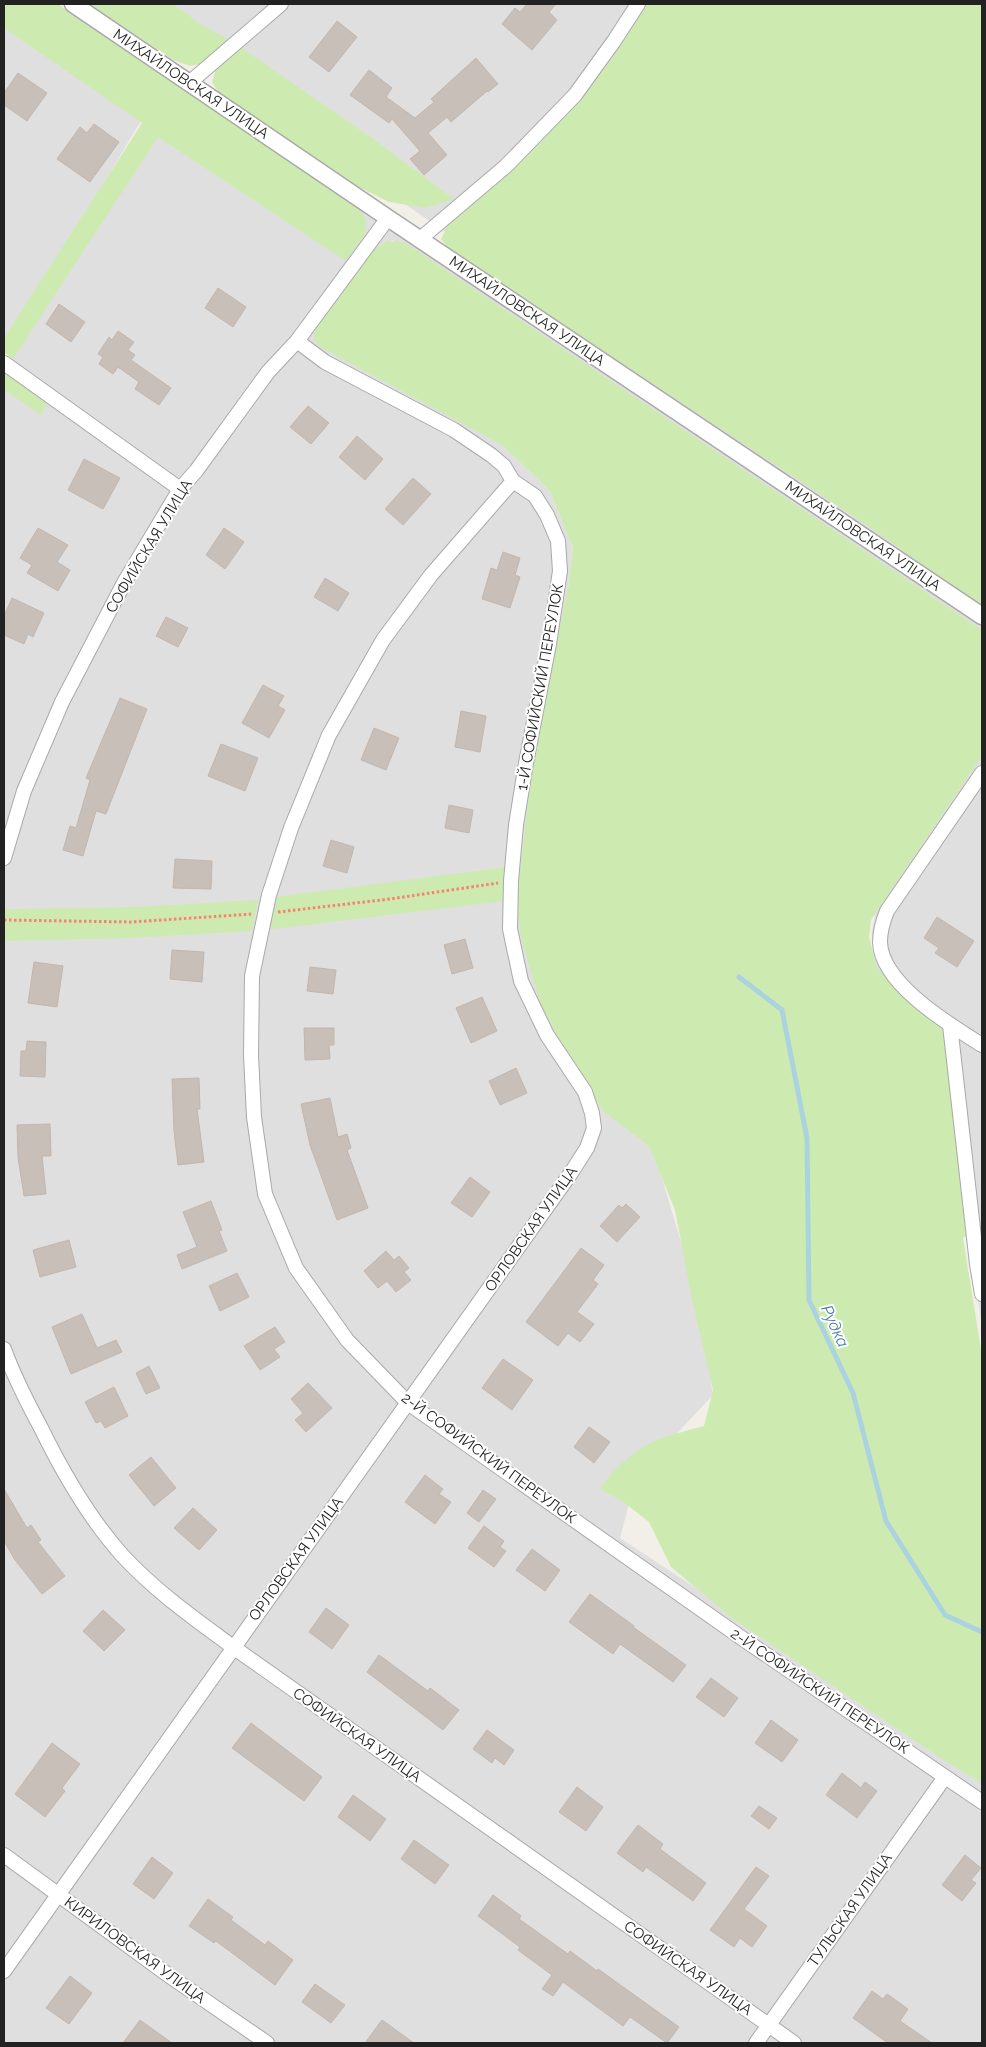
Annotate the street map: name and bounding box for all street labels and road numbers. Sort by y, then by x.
street label: МИХАЙЛОВСКАЯ УЛИЦА [110,25,272,143]
street label: МИХАЙЛОВСКАЯ УЛИЦА [446,252,608,370]
street label: СОФИЙСКАЯ УЛИЦА [102,476,196,616]
street label: МИХАЙЛОВСКАЯ УЛИЦА [782,477,944,595]
street label: 1-Й СОФИЙСКИЙ ПЕРЕУЛОК [513,582,567,792]
street label: ОРЛОВСКАЯ УЛИЦА [481,1163,581,1295]
street label: 2-Й СОФИЙСКИЙ ПЕРЕУЛОК [398,1389,580,1528]
street label: ОРЛОВСКАЯ УЛИЦА [245,1494,347,1624]
street label: 2-Й СОФИЙСКИЙ ПЕРЕУЛОК [727,1624,913,1758]
street label: СОФИЙСКАЯ УЛИЦА [289,1684,425,1786]
street label: ТУЛЬСКАЯ УЛИЦА [804,1850,896,1970]
street label: КИРИЛОВСКАЯ УЛИЦА [61,1893,209,2007]
street label: СОФИЙСКАЯ УЛИЦА [620,1917,756,2019]

